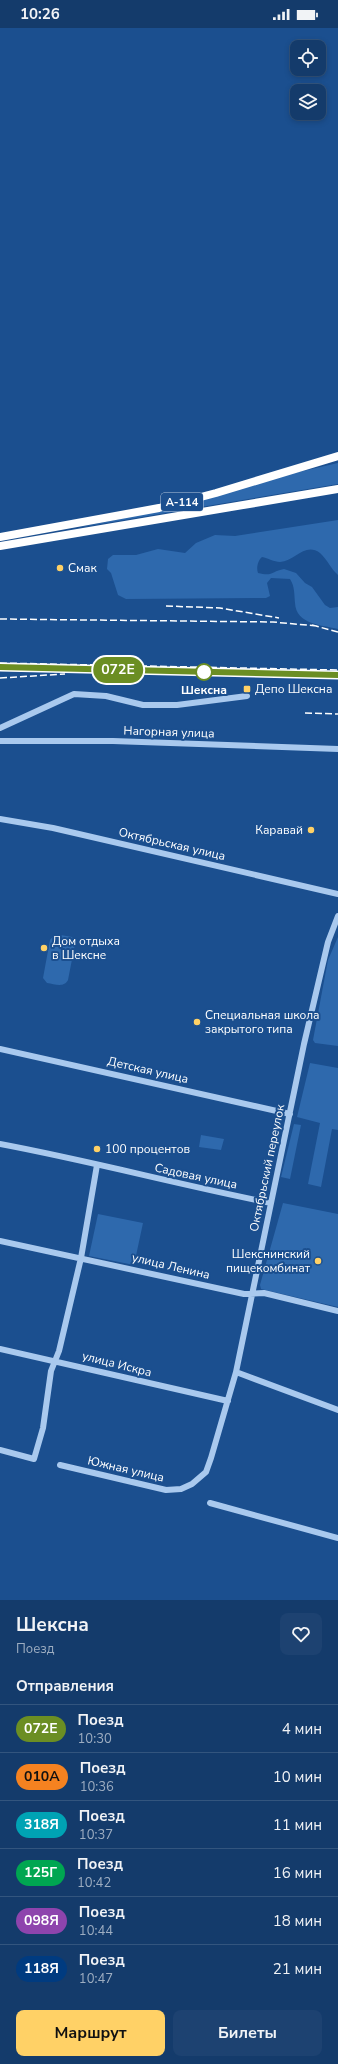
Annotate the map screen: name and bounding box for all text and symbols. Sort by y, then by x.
text: 10:26 [20,4,60,24]
map controls [290,40,326,120]
button: locate [290,40,326,76]
button: layers [290,84,326,120]
road number: А-114 [161,493,203,511]
place label: Смак [68,560,97,576]
marker: Смак [55,563,65,573]
line badge: 072Е [90,657,146,683]
text: 072Е [101,660,135,679]
marker: Шексна [195,663,213,681]
place label: Депо Шексна [255,681,332,697]
place label: Шексна [181,682,227,698]
marker: Депо Шексна [242,684,252,694]
street label: Нагорная улица [123,722,215,742]
place label: Каравай [255,822,303,838]
street label: Октябрьская улица [117,824,227,864]
marker: Каравай [306,825,316,835]
place label: Дом отдыха в Шекснe [52,933,120,963]
marker: Дом отдыха в Шекснe [39,943,49,953]
place label: Специальная школа закрытого типа [205,1007,320,1037]
marker: Специальная школа закрытого типа [192,1017,202,1027]
street label: Детская улица [106,1053,190,1087]
street label: Октябрьский переулок [246,1102,288,1233]
place label: 100 процентов [105,1141,190,1157]
marker: 100 процентов [92,1144,102,1154]
street label: Садовая улица [153,1159,239,1193]
place label: Шекснинский пищекомбинат [226,1246,311,1276]
street label: улица Ленина [130,1249,212,1283]
marker: Шекснинский пищекомбинат [313,1256,323,1266]
street label: улица Искра [81,1348,153,1380]
street label: Южная улица [86,1452,166,1486]
text: Шексна [16,1612,89,1638]
button: heart [280,1613,322,1655]
text: Поезд [16,1640,55,1658]
text: Отправления [16,1676,114,1696]
text: Поезд [78,1710,123,1730]
text: 072Е [24,1719,58,1738]
text: 4 мин [282,1719,322,1739]
text: 10:30 [78,1730,112,1748]
text: Поезд [80,1758,126,1778]
text: 010А [24,1767,60,1786]
text: 10 мин [273,1767,322,1787]
text: 10:36 [80,1778,114,1796]
text: Поезд [79,1806,125,1826]
text: 318Я [24,1815,59,1834]
text: 11 мин [273,1815,322,1835]
text: 10:37 [79,1826,113,1844]
text: Поезд [77,1854,123,1874]
text: 125Г [24,1863,57,1882]
text: 16 мин [273,1863,322,1883]
text: 10:42 [77,1874,111,1892]
text: Поезд [79,1902,125,1922]
text: 098Я [24,1911,59,1930]
text: 18 мин [273,1911,322,1931]
text: 10:44 [79,1922,113,1940]
text: Поезд [79,1950,125,1970]
text: 118Я [24,1959,59,1978]
text: 21 мин [273,1959,322,1979]
text: 10:47 [79,1970,113,1988]
button: Маршрут [16,2010,165,2056]
button: Билеты [173,2010,322,2056]

